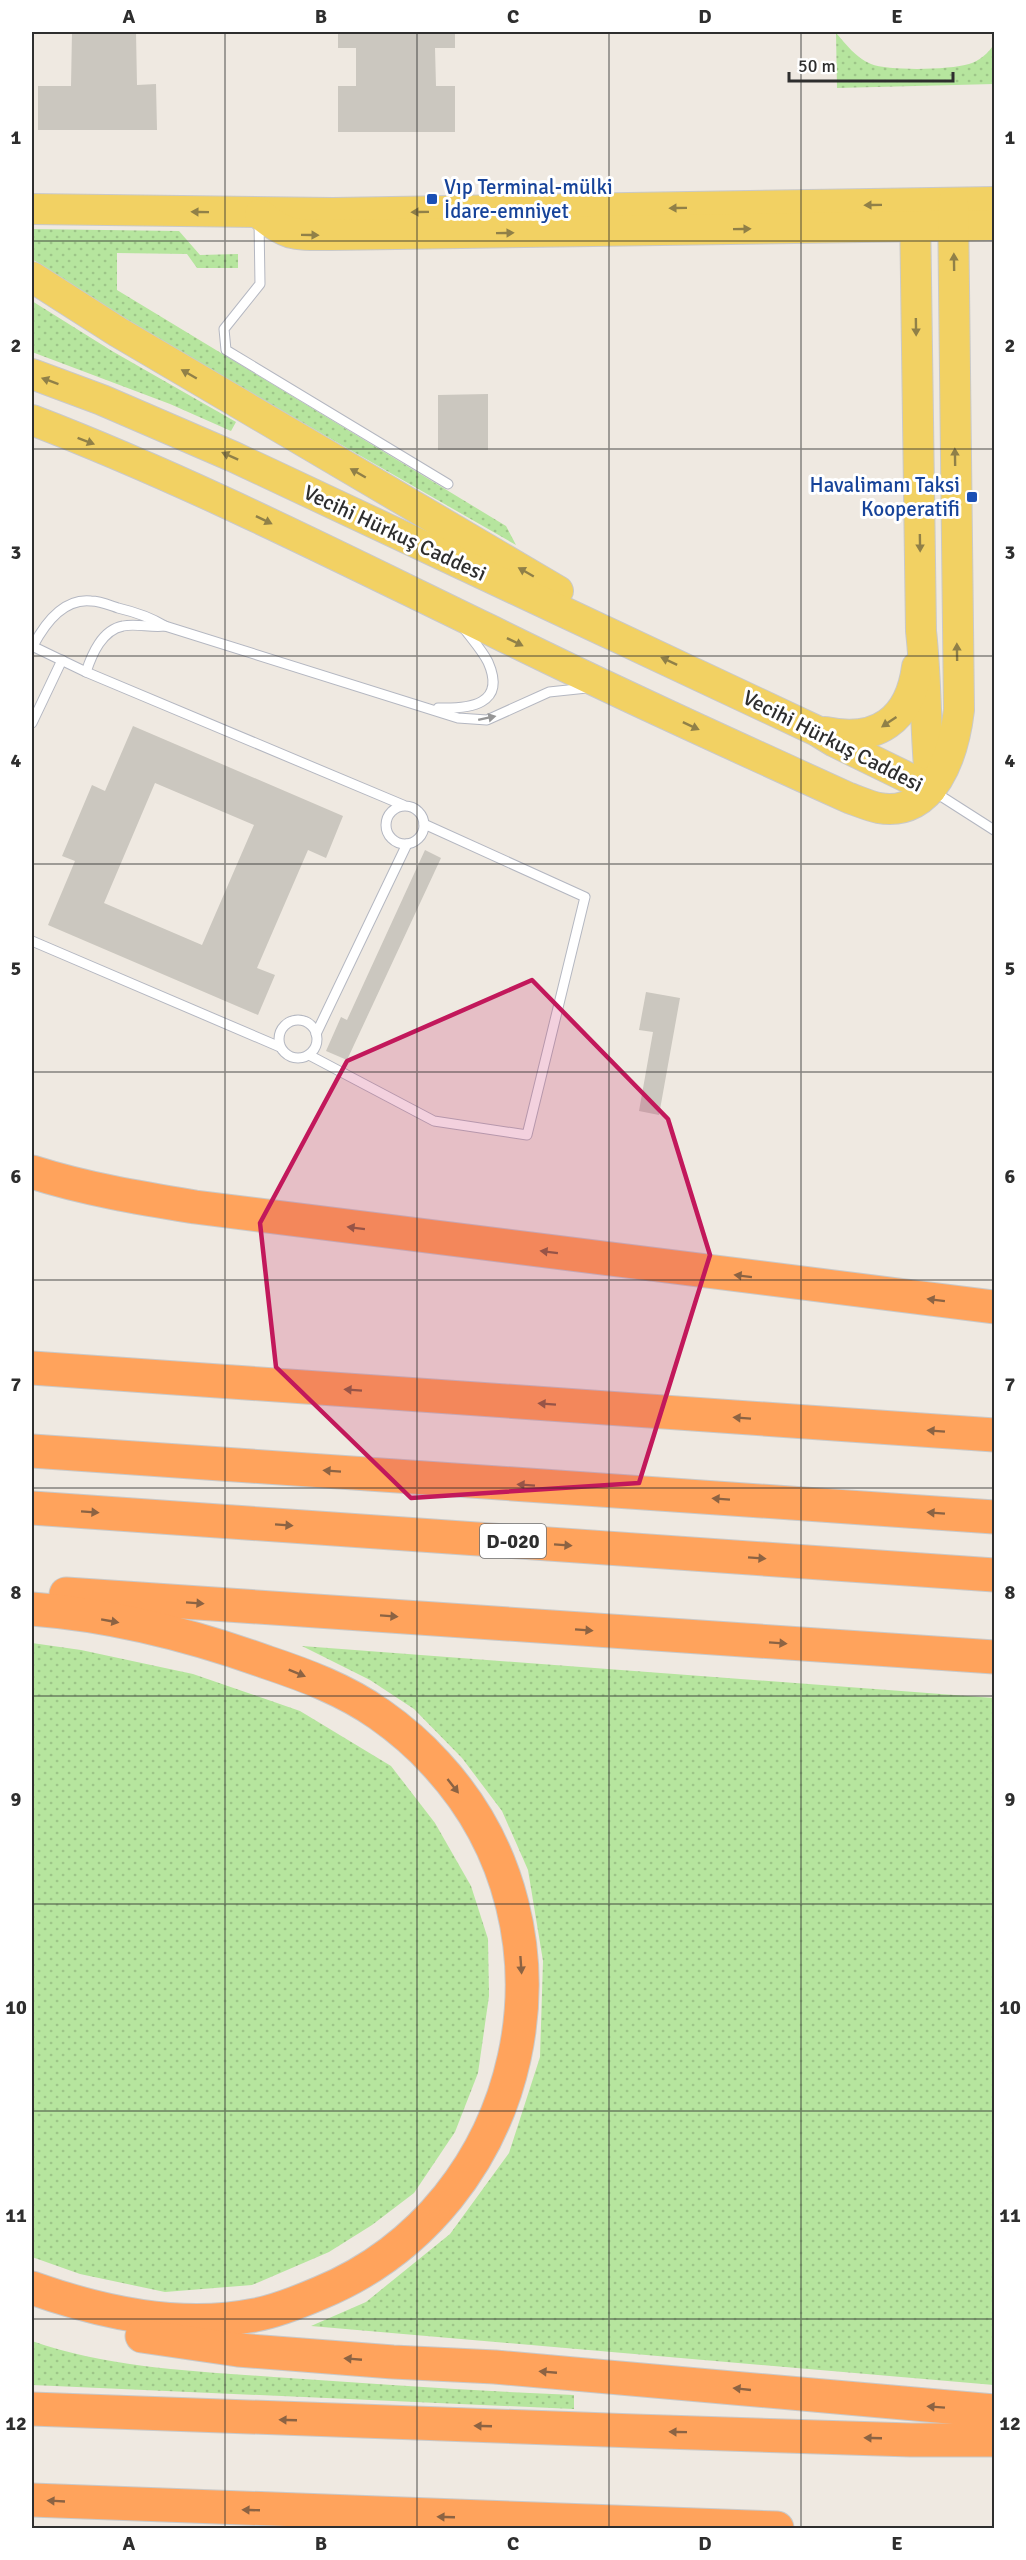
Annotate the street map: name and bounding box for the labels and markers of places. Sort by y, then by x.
place label: Vıp Terminal-mülki İdare-emniyet [444,174,613,224]
marker: Vıp Terminal-mülki İdare-emniyet [425,192,439,206]
place label: Havalimanı Taksi Kooperatifi [810,472,960,522]
marker: Havalimanı Taksi Kooperatifi [965,490,979,504]

